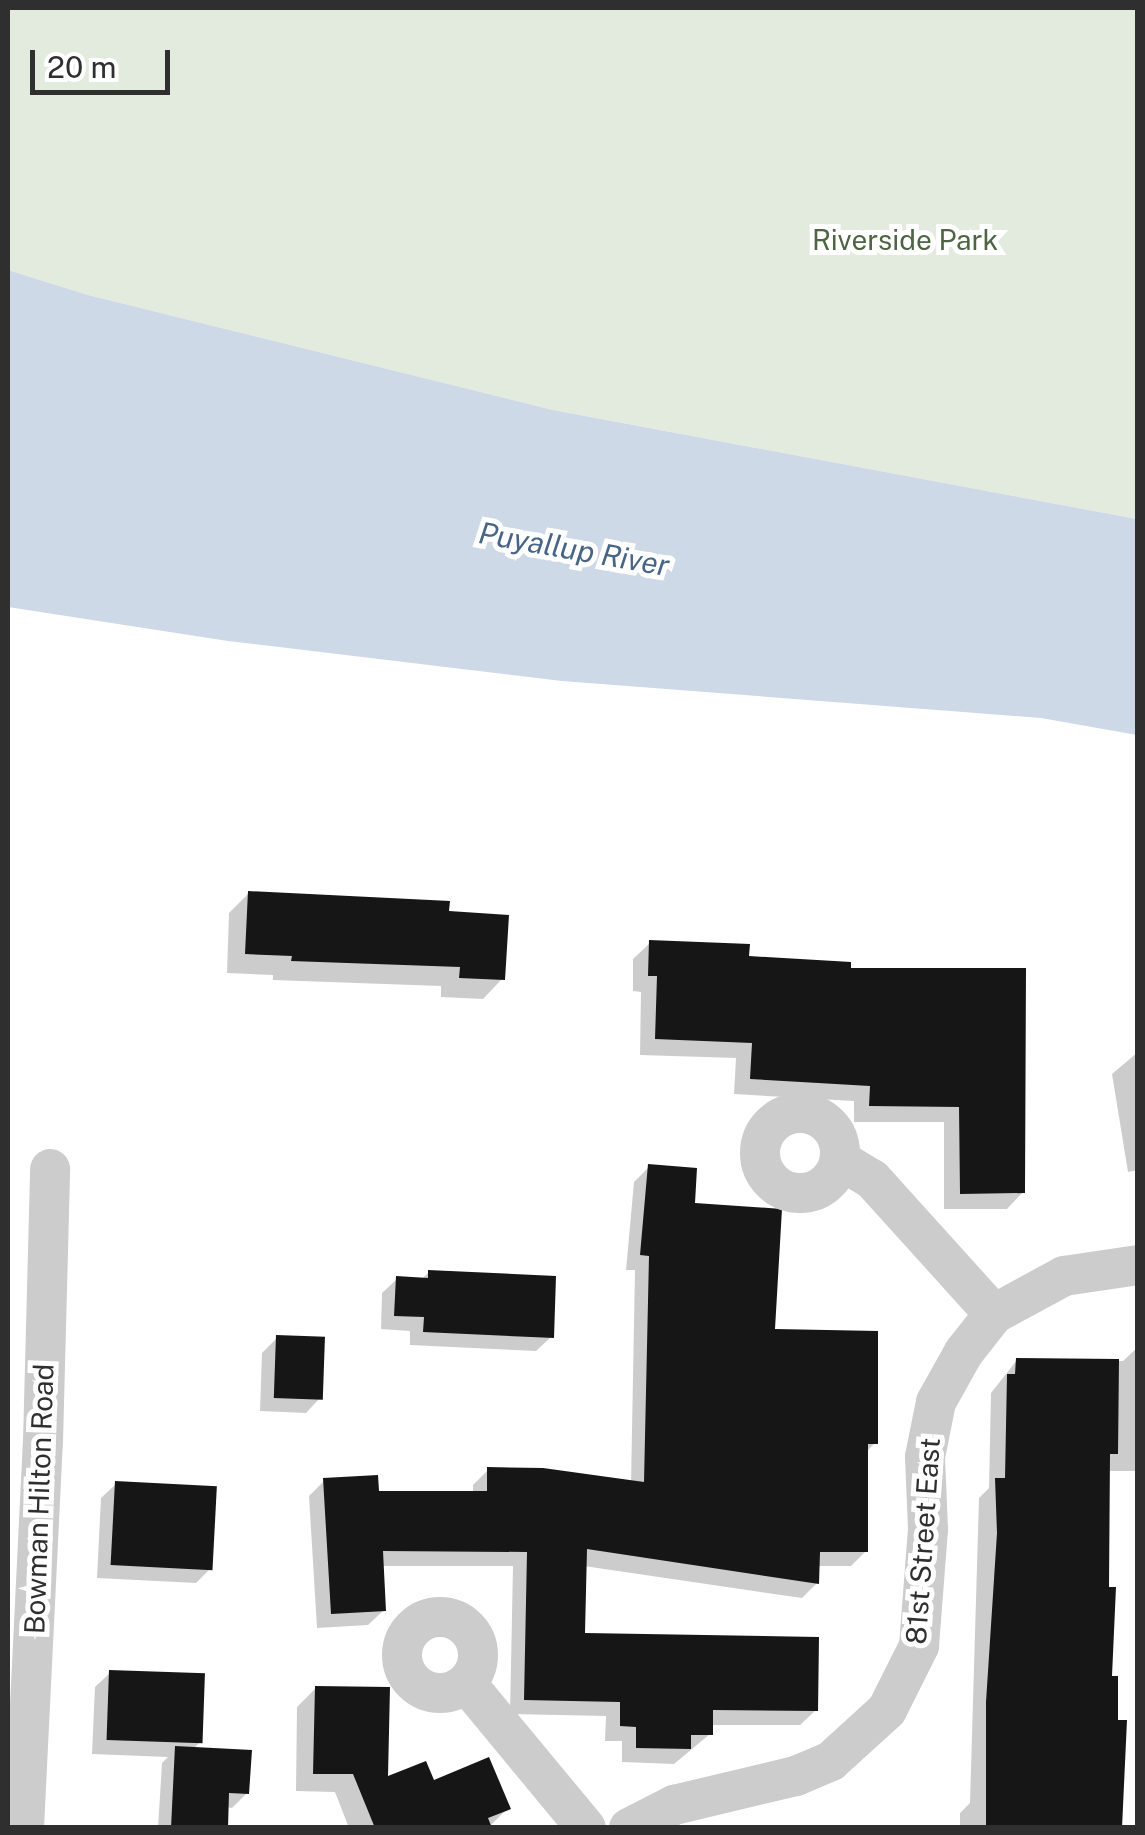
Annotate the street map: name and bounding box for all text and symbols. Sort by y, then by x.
scale bar [35,30,175,92]
text: 20 m [47,49,116,85]
park label: Riverside Park [812,223,998,257]
water label: Puyallup River [476,515,672,583]
street label: Bowman Hilton Road [17,1363,61,1635]
street label: 81st Street East [899,1437,947,1645]

